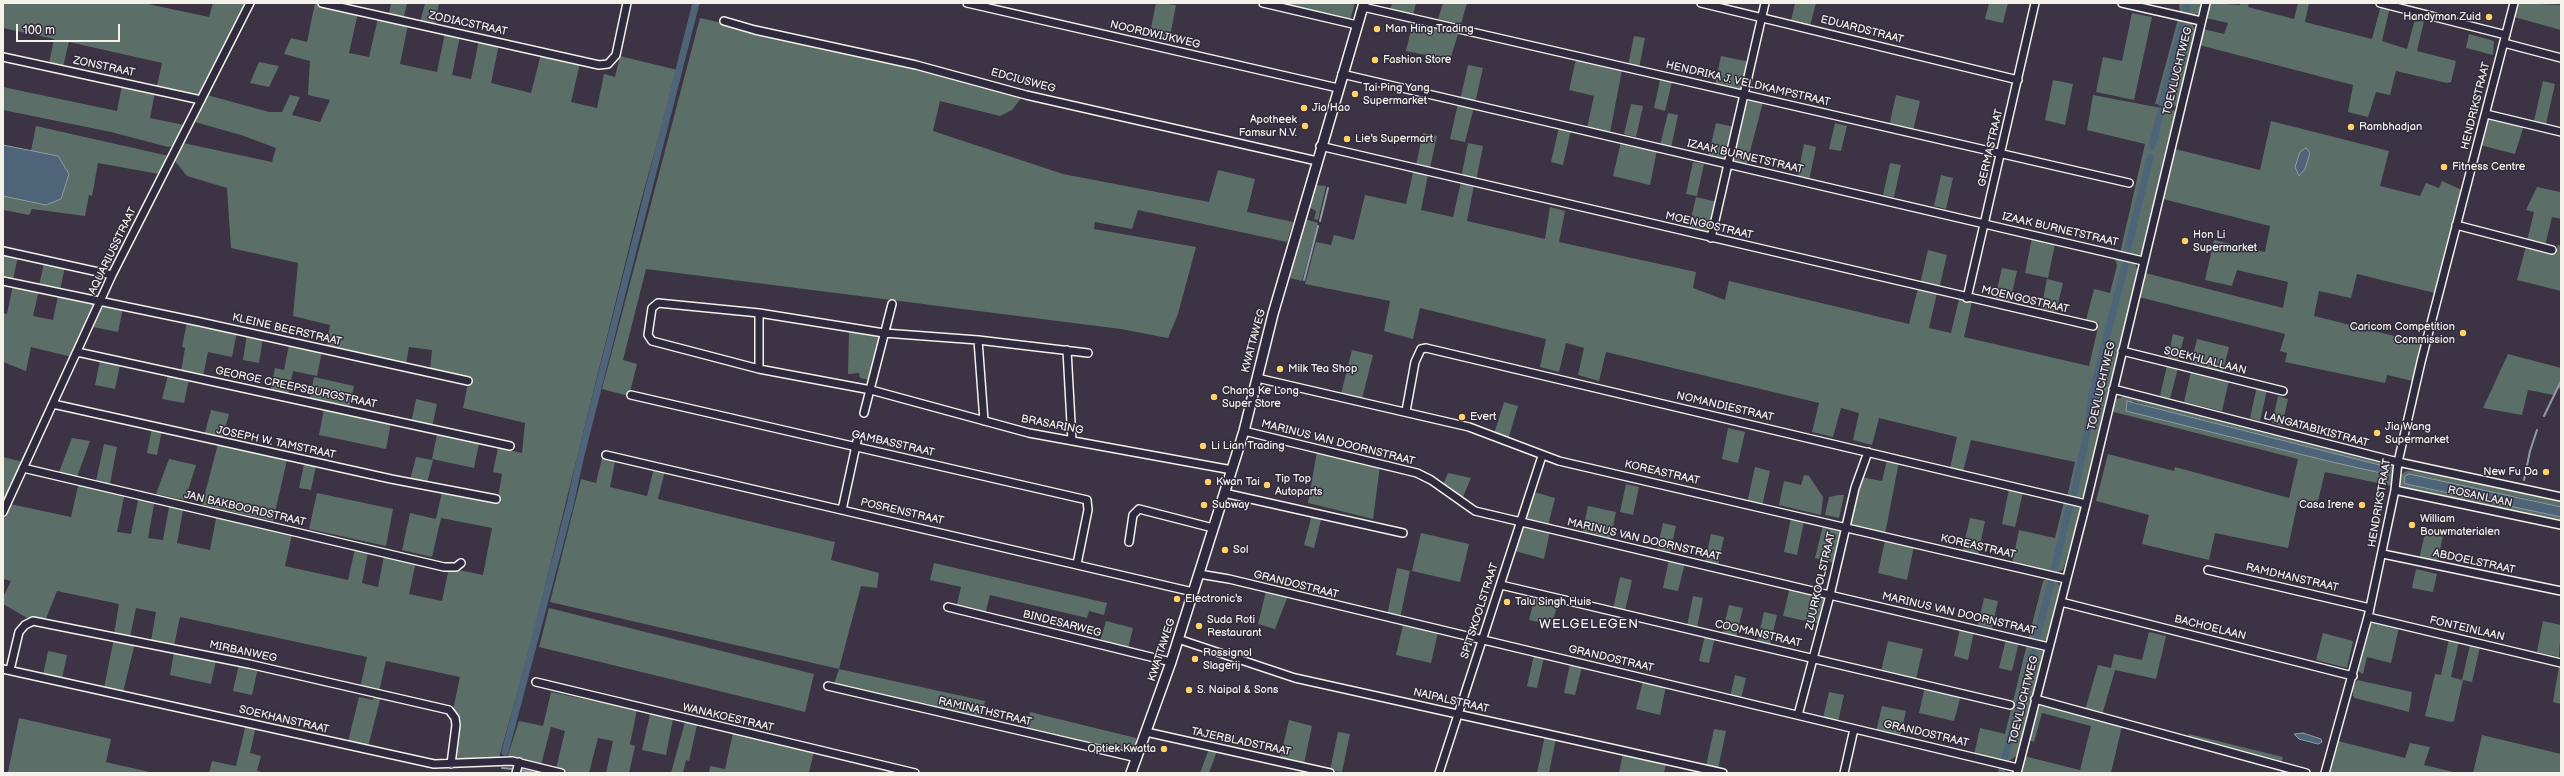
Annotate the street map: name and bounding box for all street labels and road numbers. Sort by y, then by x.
street label: ZODIACSTRAAT [427,9,509,39]
street label: EDUARDSTRAAT [1819,13,1905,47]
street label: NOORDWIJKWEG [1109,18,1201,52]
street label: TOEVLUCHTWEG [2161,25,2195,117]
street label: ZONSTRAAT [72,54,136,80]
street label: HENDRIKA J. VELDKAMPSTRAAT [1664,59,1832,109]
street label: HENDRIKSTRAAT [2459,61,2493,151]
street label: EDCIUSWEG [989,66,1057,96]
street label: GERMASTRAAT [1976,108,2006,188]
street label: IZAAK BURNETSTRAAT [1686,137,1804,177]
street label: AQUARIUSSTRAAT [86,205,140,297]
street label: MOENGOSTRAAT [1664,209,1754,243]
street label: IZAAK BURNETSTRAAT [2001,210,2119,250]
street label: MOENGOSTRAAT [1980,283,2070,317]
street label: KWATTAWEG [1239,308,1269,374]
street label: KLEINE BEERSTRAAT [231,311,343,349]
street label: TOEVLUCHTWEG [2085,340,2119,432]
street label: SOEKHLALLAAN [2162,344,2248,378]
street label: GEORGE CREEPSBURGSTRAAT [214,364,378,412]
street label: NOMANDIESTRAAT [1675,389,1775,425]
street label: LANGATABIKISTRAAT [2262,410,2370,450]
street label: BRASARING [1020,412,1084,438]
street label: MARINUS VAN DOORNSTRAAT [1260,418,1416,468]
street label: JOSEPH W. TAMSTRAAT [215,424,337,462]
street label: GAMBASSTRAAT [850,428,936,460]
street label: KOREASTRAAT [1623,458,1701,488]
street label: HENDRIKSTRAAT [2366,458,2394,548]
street label: ROSANLAAN [2446,484,2514,510]
street label: JAN BAKBOORDSTRAAT [183,489,307,529]
street label: POSRENSTRAAT [859,496,945,528]
street label: MARINUS VAN DOORNSTRAAT [1566,516,1722,564]
street label: ZUURKOOLSTRAAT [1803,531,1839,631]
street label: KOREASTRAAT [1939,532,2017,562]
street label: ABDOELSTRAAT [2432,547,2516,577]
street label: SPITSKOOLSTRAAT [1458,561,1502,661]
street label: RAMDHANSTRAAT [2244,561,2340,595]
street label: GRANDOSTRAAT [1252,568,1340,602]
street label: MARINUS VAN DOORNSTRAAT [1881,590,2037,638]
street label: BINDESARWEG [1021,608,1103,640]
street label: BACHOELAAN [2173,613,2247,643]
street label: FONTEINLAAN [2428,614,2506,644]
street label: KWATTAWEG [1146,617,1178,683]
street label: COOMANSTRAAT [1713,618,1803,650]
street label: MIRBANWEG [208,638,278,666]
street label: GRANDOSTRAAT [1567,643,1655,675]
street label: TOEVLUCHTWEG [2007,654,2041,746]
street label: NAIPALSTRAAT [1412,686,1490,716]
street label: RAMINATHSTRAAT [937,695,1033,729]
street label: WANAKOESTRAAT [681,701,775,735]
street label: SOEKHANSTRAAT [238,703,330,737]
street label: GRANDOSTRAAT [1882,718,1970,750]
street label: TAJERBLADSTRAAT [1190,725,1292,759]

